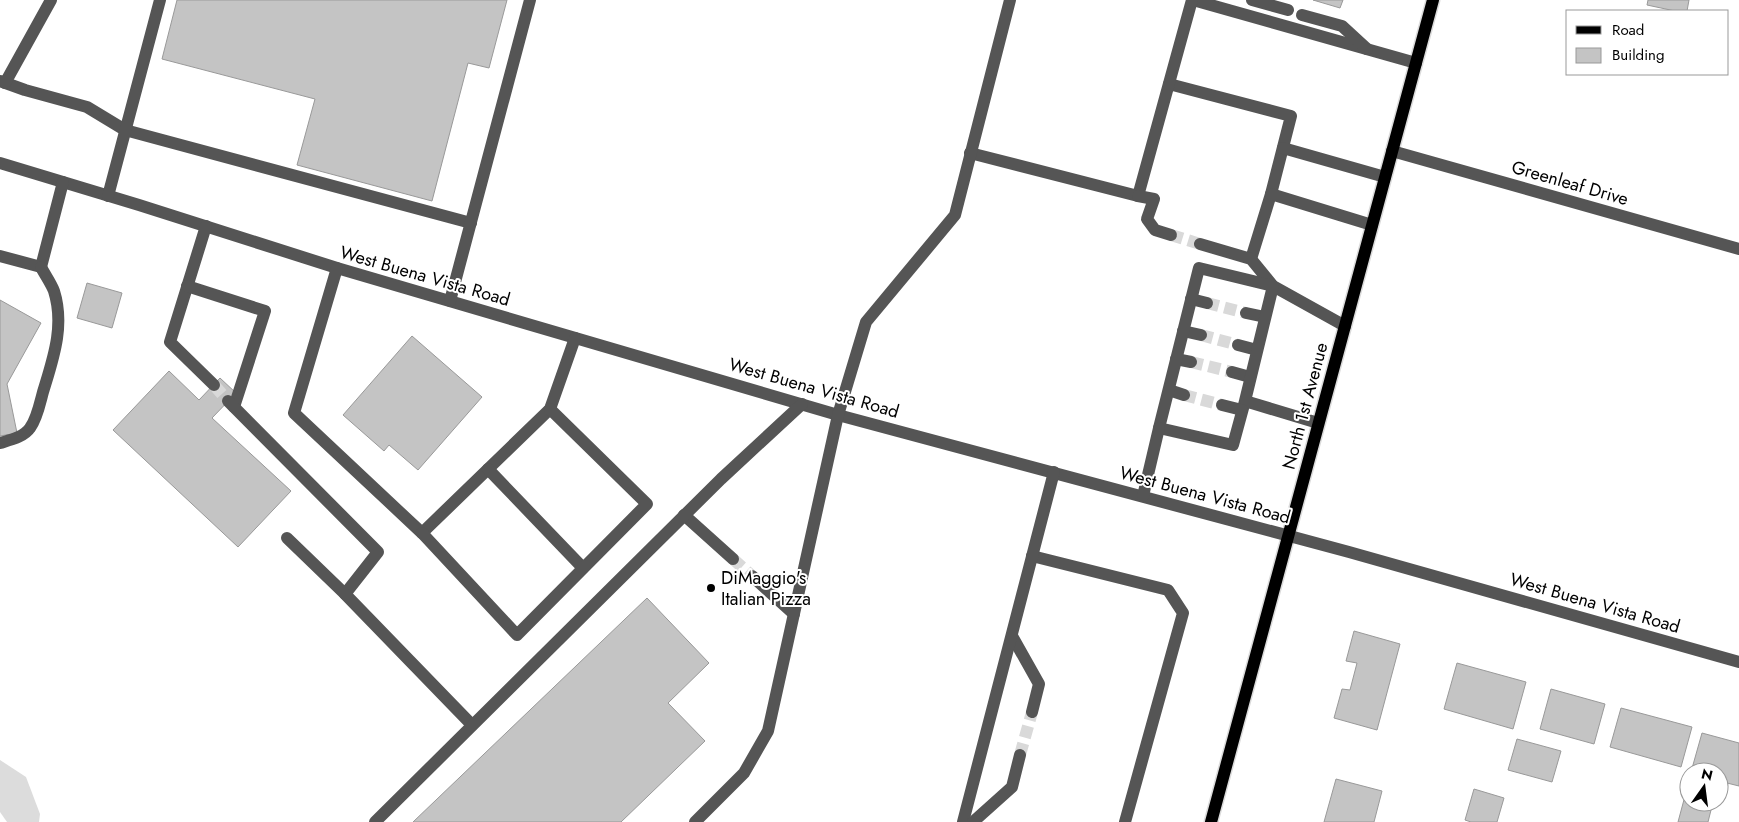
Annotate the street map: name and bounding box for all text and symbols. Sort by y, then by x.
legend [1566,10,1729,75]
text: Road [1612,19,1644,41]
text: Building [1612,44,1664,66]
street label: Greenleaf Drive [1509,154,1631,212]
street label: West Buena Vista Road [337,239,513,313]
street label: North 1st Avenue [1276,340,1334,472]
street label: West Buena Vista Road [726,351,902,425]
street label: West Buena Vista Road [1117,460,1293,530]
place label: DiMaggio's Italian Pizza [721,565,811,612]
street label: West Buena Vista Road [1507,566,1683,640]
marker: DiMaggio's Italian Pizza [705,582,717,594]
north arrow [1679,762,1729,812]
text: N [1699,763,1715,785]

